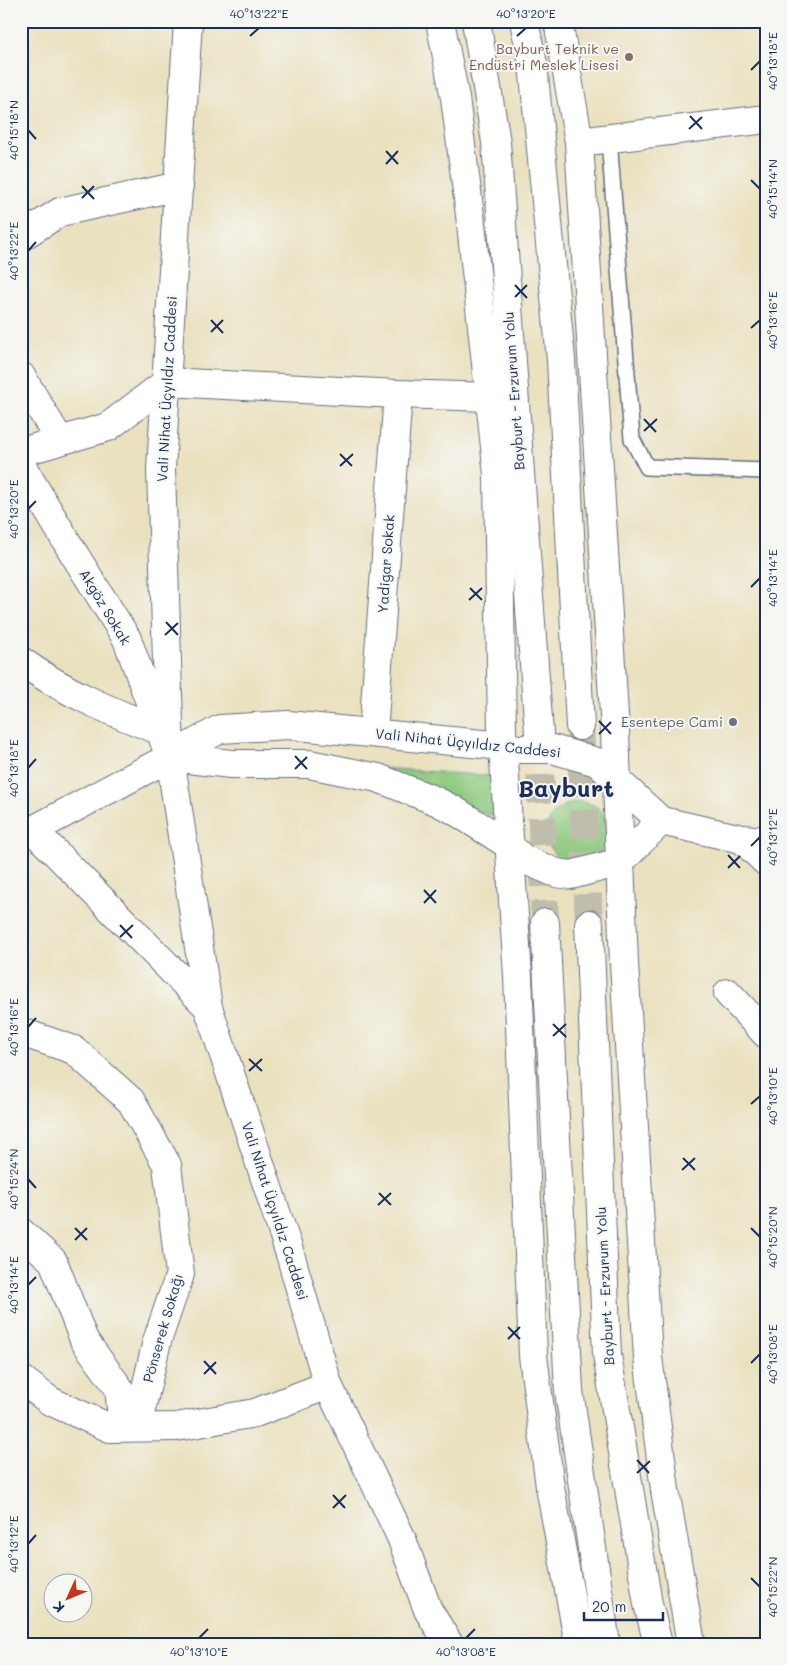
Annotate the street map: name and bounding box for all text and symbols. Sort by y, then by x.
text: 40°13'22"E [230,5,288,21]
text: 40°13'20"E [496,5,556,21]
text: 40°13'18"E [764,32,780,90]
place label: Bayburt Teknik ve Endüstri Meslek Lisesi [469,39,619,74]
marker: Bayburt Teknik ve Endüstri Meslek Lisesi [623,51,635,63]
text: 40°15'18"N [5,100,21,160]
text: 40°15'14"N [764,159,780,219]
text: 40°13'22"E [5,222,21,280]
text: 40°13'16"E [764,291,780,349]
street label: Vali Nihat Üçyıldız Caddesi [152,295,181,483]
street label: Bayburt - Erzurum Yolu [498,311,529,471]
text: 40°13'20"E [5,479,21,539]
street label: Yadigar Sokak [373,514,398,614]
text: 40°13'14"E [764,549,780,607]
street label: Akgöz Sokak [75,565,136,648]
place label: Esentepe Cami [621,712,723,731]
marker: Esentepe Cami [727,716,739,728]
street label: Vali Nihat Üçyıldız Caddesi [374,723,562,762]
text: 40°13'18"E [5,739,21,797]
district label: Bayburt [518,772,614,803]
text: 40°13'12"E [764,808,780,866]
text: 40°13'16"E [5,998,21,1056]
text: 40°13'10"E [764,1067,780,1125]
street label: Vali Nihat Üçyıldız Caddesi [238,1119,313,1302]
text: 40°15'24"N [5,1149,21,1209]
street label: Bayburt - Erzurum Yolu [591,1206,618,1366]
text: 40°15'20"N [764,1206,780,1268]
text: 40°13'14"E [5,1256,21,1314]
street label: Pönserek Sokağı [138,1271,187,1385]
text: 40°13'08"E [764,1324,780,1384]
text: 40°13'12"E [5,1515,21,1573]
text: 40°15'22"N [764,1557,780,1617]
north arrow [42,1572,92,1622]
scale bar [584,1590,663,1622]
text: 20 m [592,1596,626,1616]
text: K [48,1597,68,1617]
text: 40°13'10"E [170,1643,228,1659]
text: 40°13'08"E [436,1643,496,1659]

